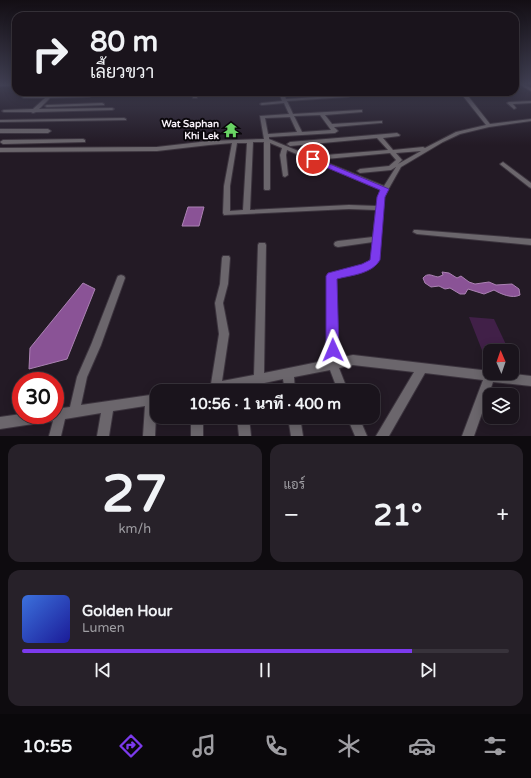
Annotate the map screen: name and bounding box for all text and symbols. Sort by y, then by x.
text: 80 m [90,25,158,59]
icon: right [24,28,76,80]
text: เลี้ยวขวา [90,61,154,83]
place label: Wat Saphan Khi Lek [161,118,220,142]
temple icon: Wat Saphan Khi Lek [222,121,240,139]
pin [296,142,330,176]
icon: arrive [302,148,324,170]
position arrow [312,329,354,371]
north arrow [483,344,519,380]
map controls [483,344,519,424]
speed limit sign: 30 [12,372,64,424]
button: layers [483,388,519,424]
text: 10:56 · 1 นาที · 400 m [189,395,341,413]
text: 27 [102,463,167,526]
text: แอร์ [284,477,305,493]
text: 21° [373,497,422,534]
text: − [284,502,299,528]
text: + [497,502,509,528]
text: km/h [118,521,151,537]
text: Golden Hour [82,602,172,620]
text: Lumen [82,620,125,636]
icon: previous [92,659,114,681]
icon: pause [254,659,276,681]
icon: next [417,659,439,681]
icon: directions [117,732,145,760]
icon: music [190,732,218,760]
icon: phone [262,732,290,760]
icon: climate [335,732,363,760]
icon: car [408,732,436,760]
icon: filters [481,732,509,760]
text: 10:55 [22,735,72,757]

